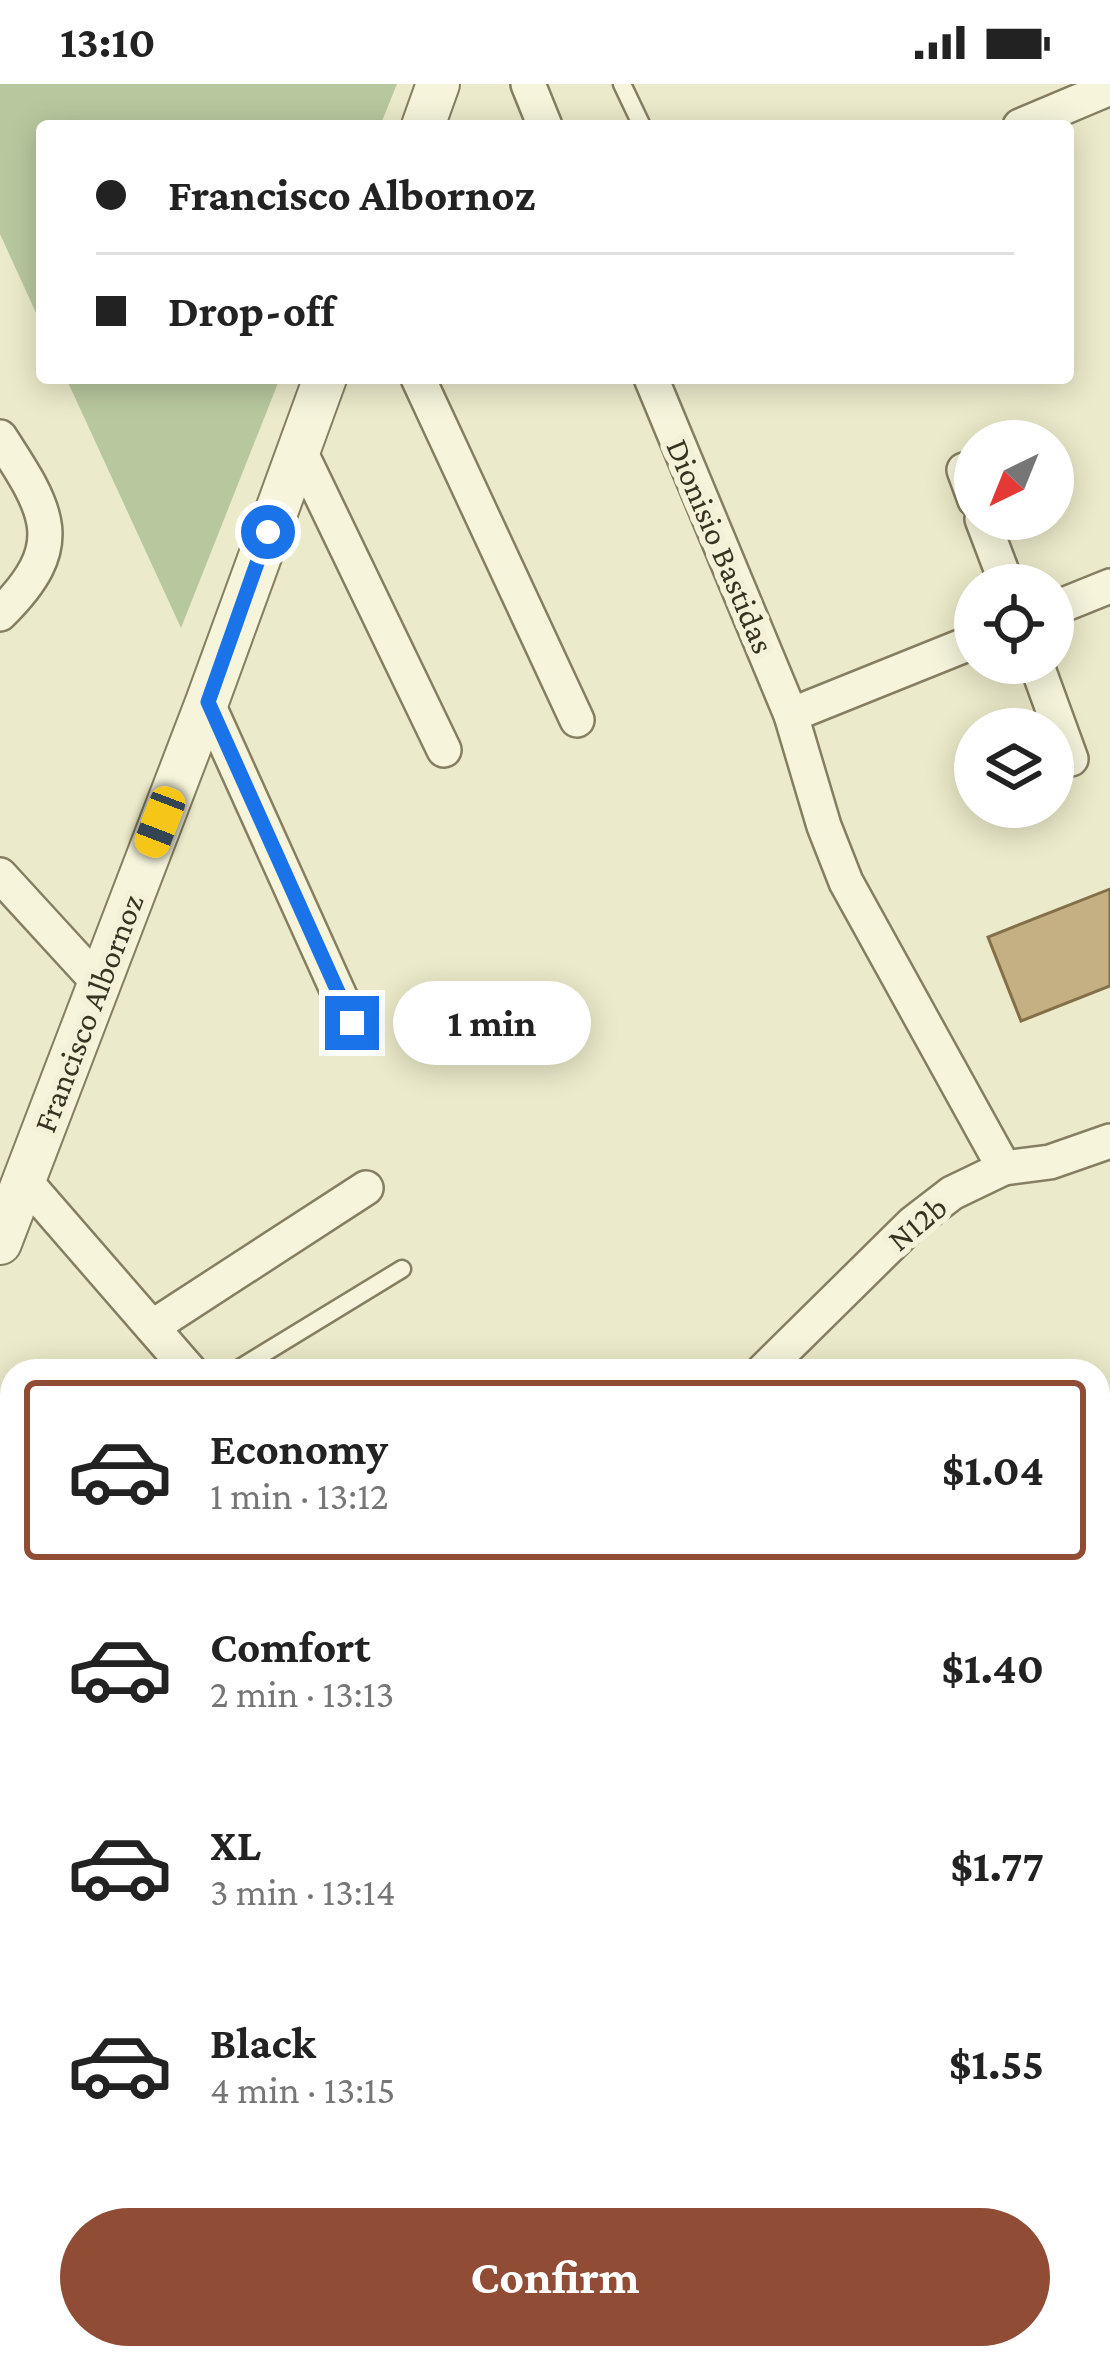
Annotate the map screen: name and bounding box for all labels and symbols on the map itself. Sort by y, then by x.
north arrow [954,420,1074,540]
street label: Dionisio Bastidas [659,433,783,659]
route start [241,505,295,559]
car [130,782,190,862]
street label: Francisco Albornoz [26,889,150,1137]
callout: 1 min [394,981,592,1065]
route end [325,996,379,1050]
street label: N12b [880,1188,954,1258]

